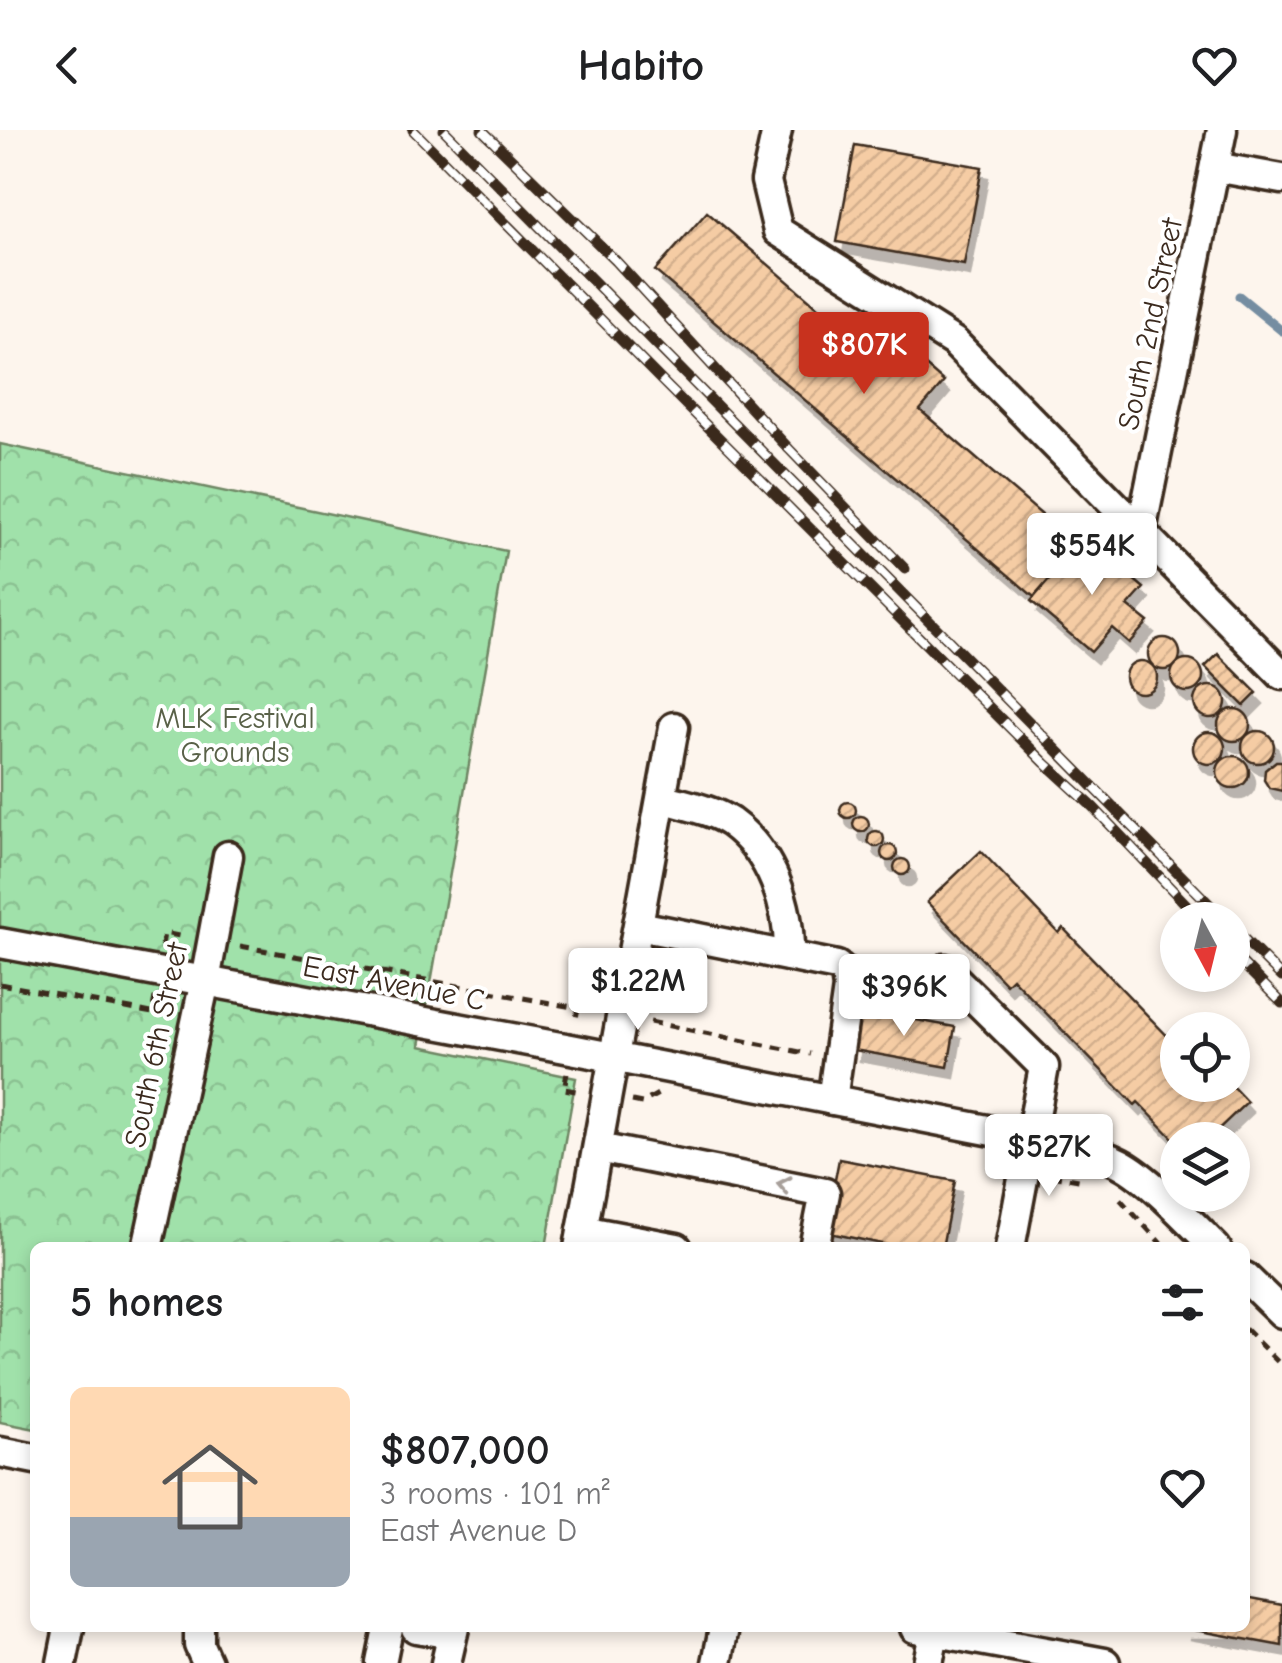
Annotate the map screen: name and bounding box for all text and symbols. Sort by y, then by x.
icon: back [40,38,95,93]
icon: heart [1187,38,1242,93]
text: Habito [578,39,704,91]
street label: South 2nd Street [1111,214,1190,433]
pin: $807K [794,312,934,397]
text: $807K [821,326,907,363]
pin: $554K [1022,513,1162,598]
text: $554K [1049,527,1135,564]
park label: MLK Festival Grounds [155,701,315,770]
north arrow [1160,902,1250,992]
map controls [1160,902,1250,1212]
street label: South 6th Street [118,938,196,1151]
pin: $1.22M [557,948,719,1033]
street label: East Avenue C [300,949,488,1018]
pin: $396K [834,954,974,1039]
text: $1.22M [590,962,686,999]
text: $396K [861,968,947,1005]
button: locate [1160,1012,1250,1102]
pin: $527K [979,1114,1119,1199]
button: layers [1160,1122,1250,1212]
text: $527K [1007,1128,1091,1165]
one-way arrow [776,1175,793,1196]
icon: filters [1155,1275,1210,1330]
text: 5 homes [70,1278,223,1327]
text: $807,000 [380,1426,550,1475]
icon: home [150,1427,270,1547]
icon: heart [1155,1460,1210,1515]
text: 3 rooms · 101 m² [380,1475,610,1512]
text: East Avenue D [380,1512,577,1549]

